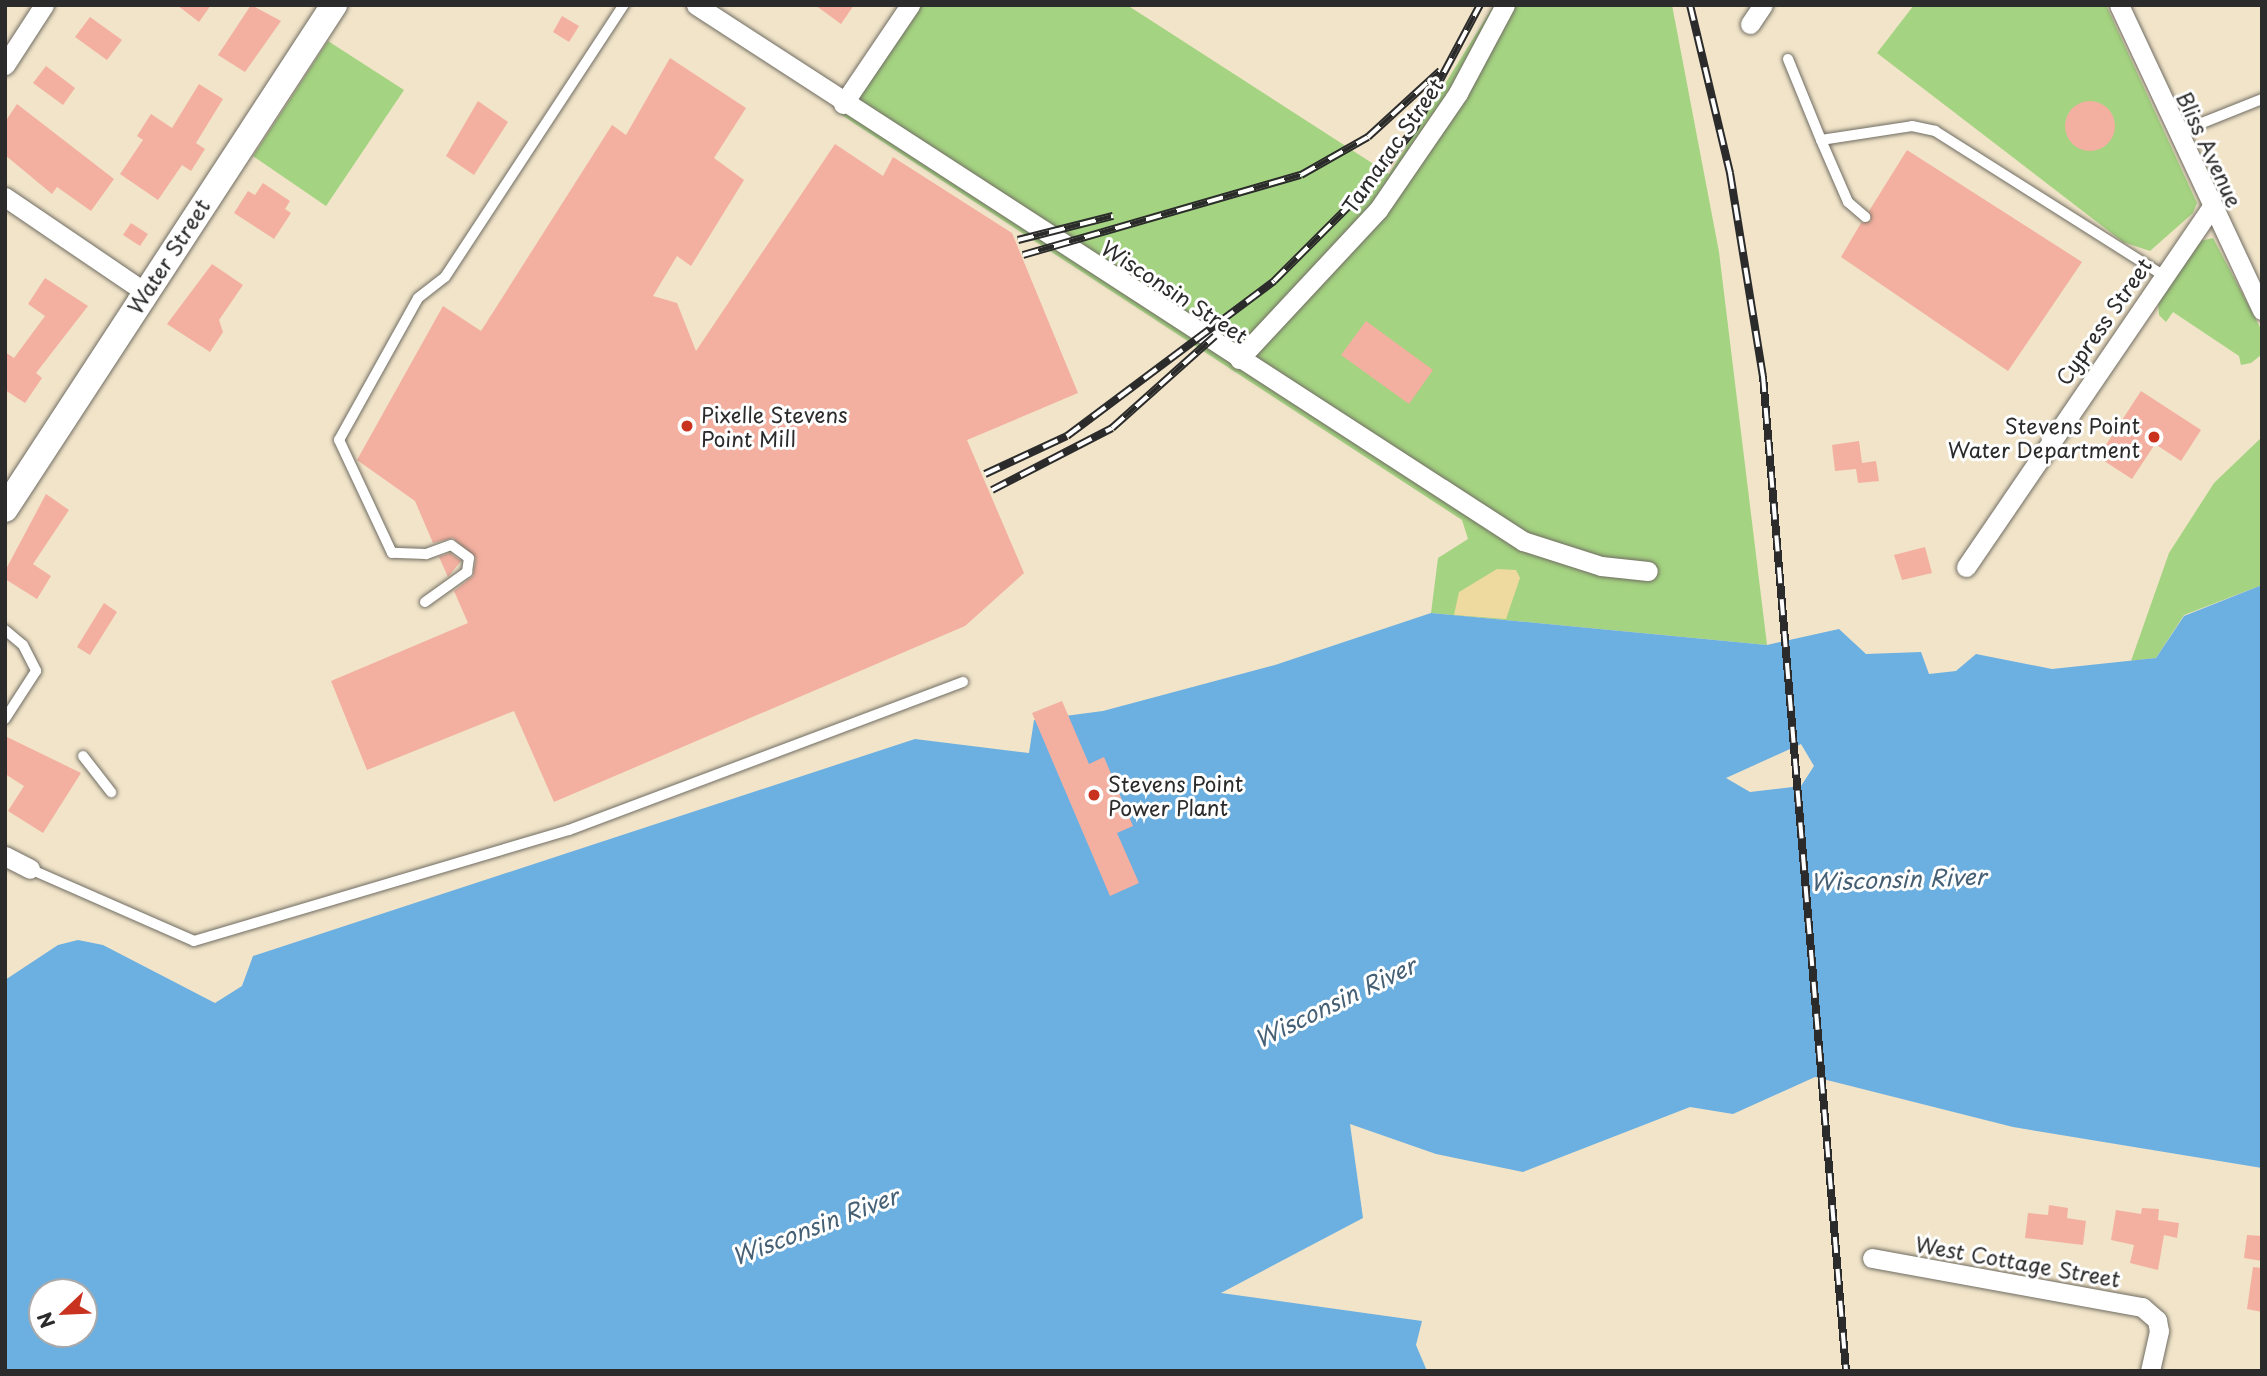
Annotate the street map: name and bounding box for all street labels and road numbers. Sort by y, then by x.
street label: Tamarac Street [1336,72,1448,218]
street label: Bliss Avenue [2172,88,2248,210]
street label: Water Street [121,193,215,319]
street label: Wisconsin Street [1096,234,1254,348]
street label: Cypress Street [2050,252,2156,390]
street label: West Cottage Street [1915,1231,2121,1291]

